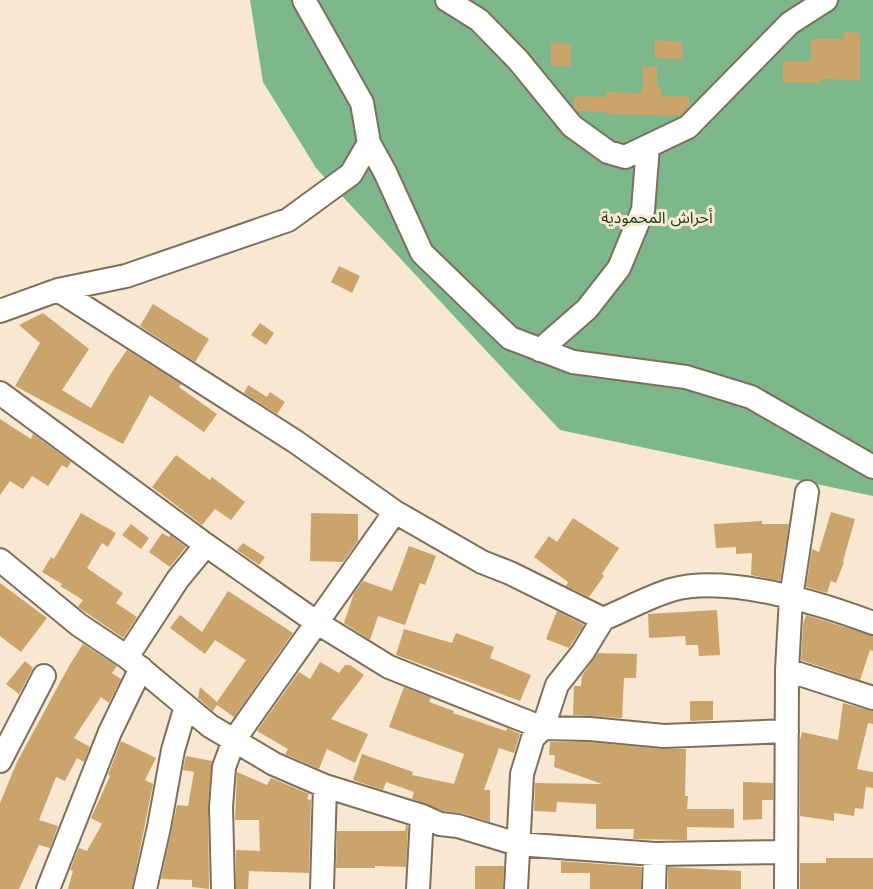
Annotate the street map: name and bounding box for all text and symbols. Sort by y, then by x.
park label: أحراش المحمودية [601,206,713,229]

